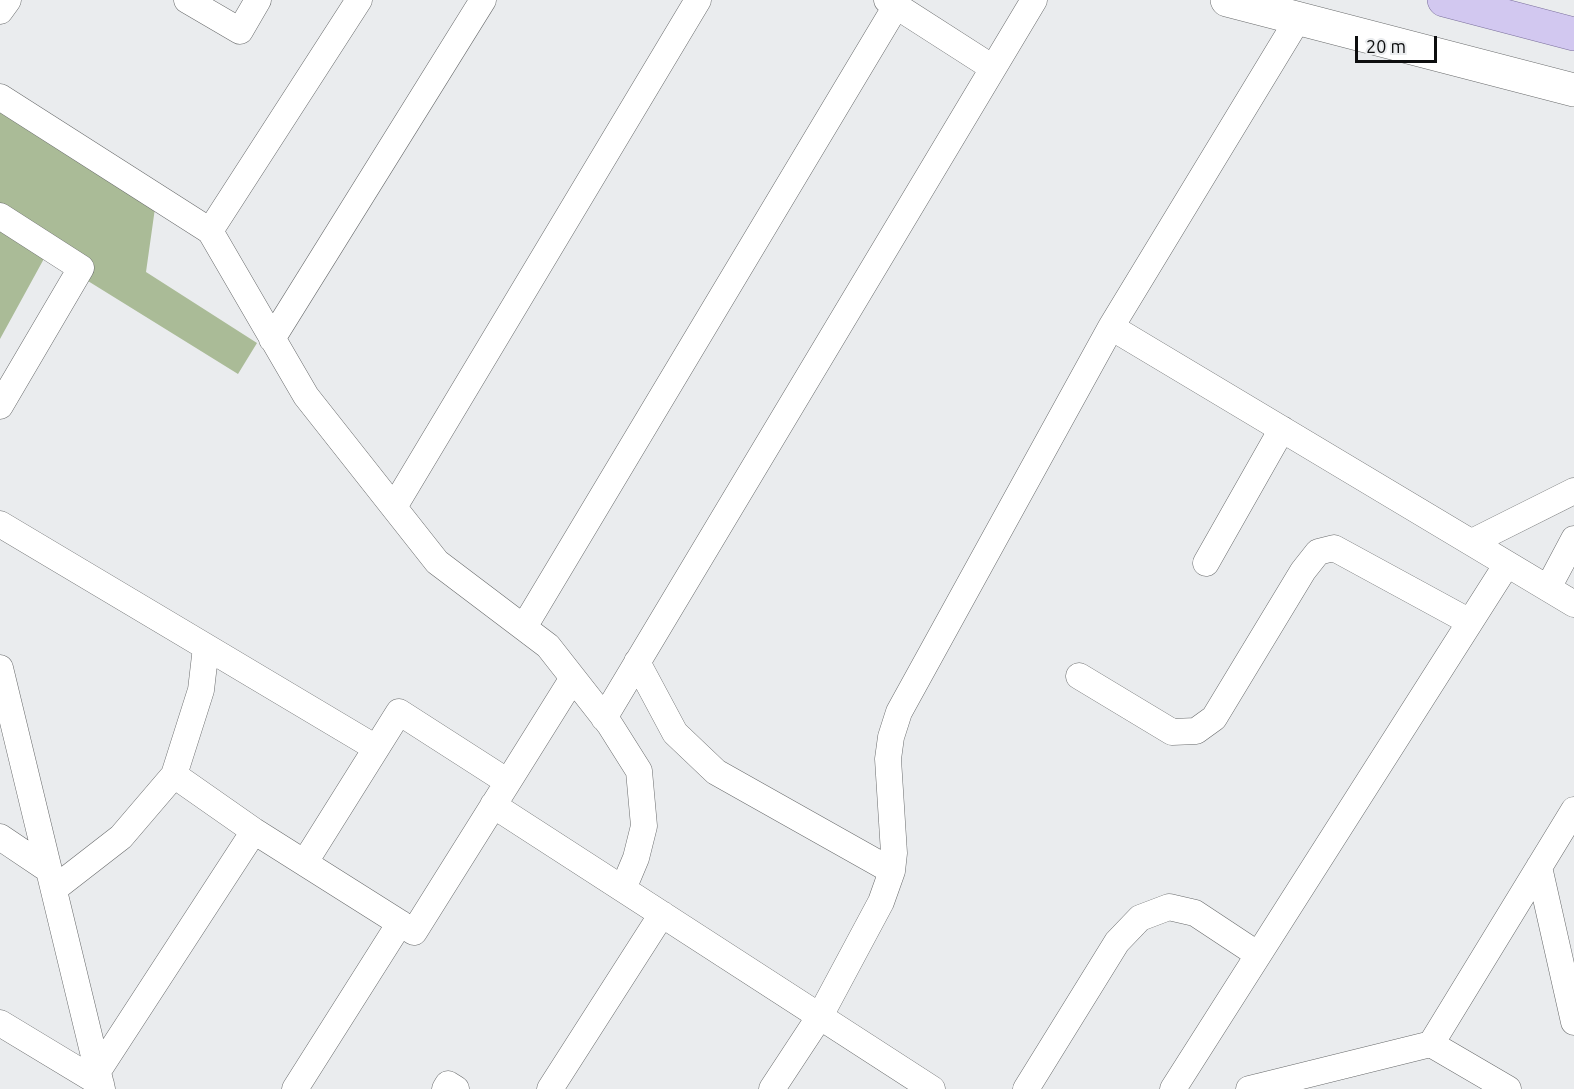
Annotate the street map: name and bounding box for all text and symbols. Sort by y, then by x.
scale bar [1358,24,1440,62]
text: 20 m [1366,36,1406,56]

